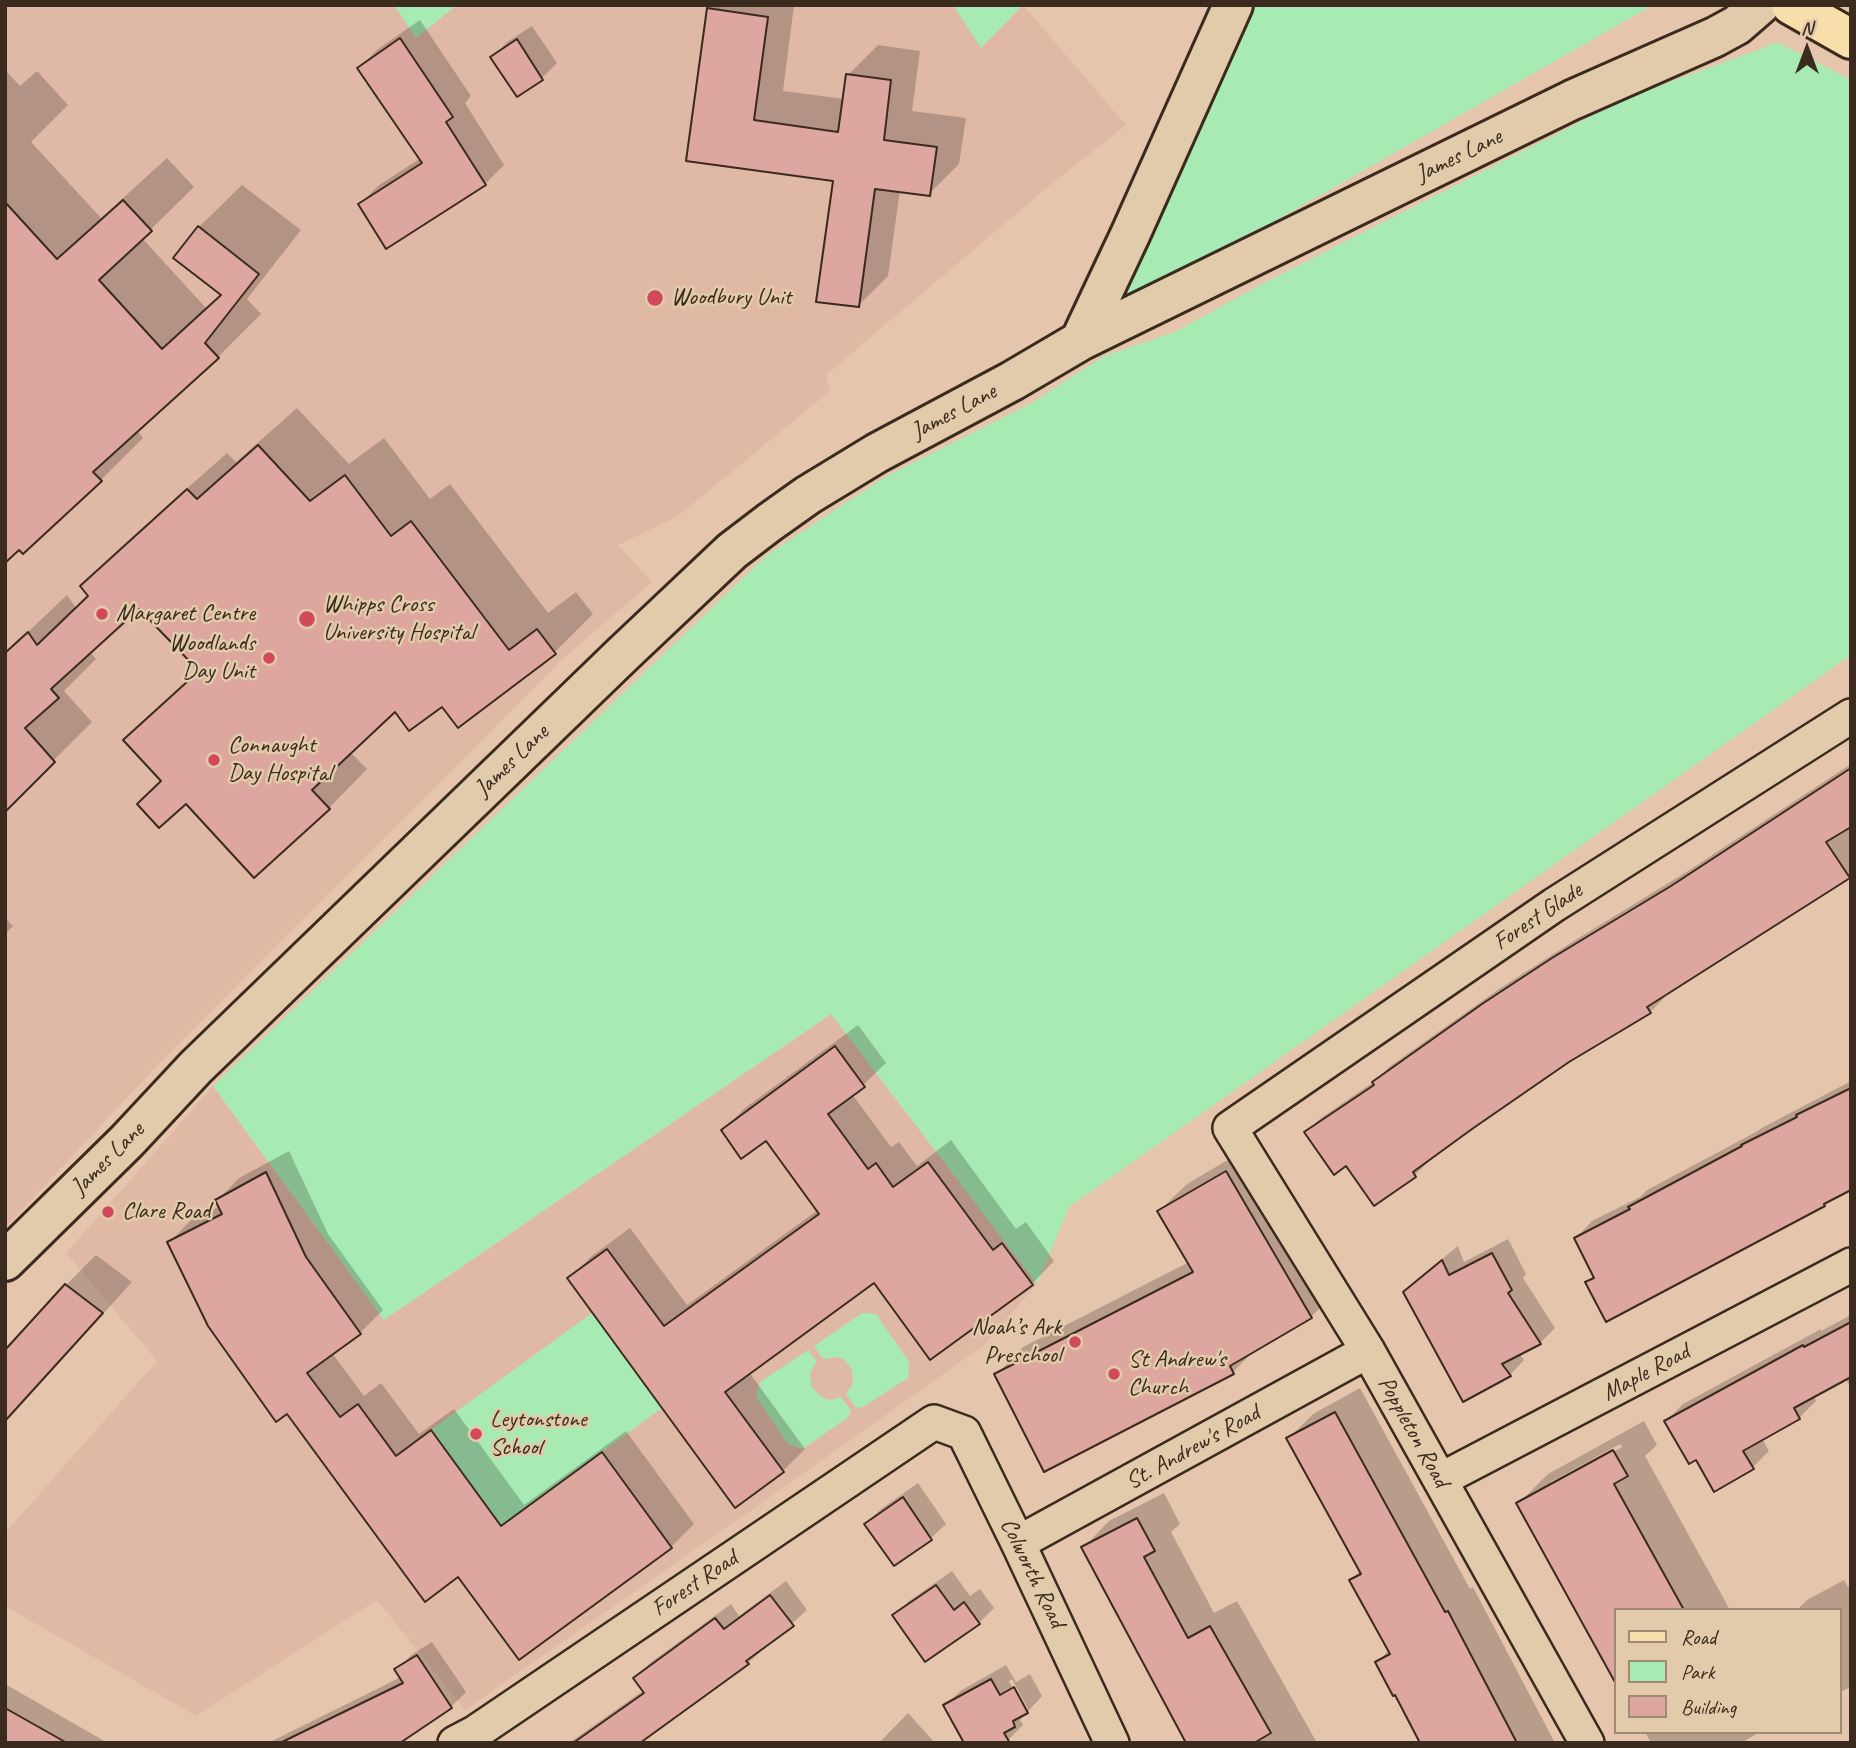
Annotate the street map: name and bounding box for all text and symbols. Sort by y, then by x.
north arrow [1772,14,1842,84]
text: N [1801,16,1813,40]
street label: James Lane [1411,123,1507,189]
place label: Woodbury Unit [671,284,791,312]
marker: Woodbury Unit [645,288,665,308]
street label: James Lane [907,378,1001,446]
place label: Whipps Cross University Hospital [323,591,474,647]
place label: Margaret Centre [116,600,255,628]
marker: Margaret Centre [94,606,110,622]
marker: Whipps Cross University Hospital [297,609,317,629]
place label: Woodlands Day Unit [169,630,255,686]
marker: Woodlands Day Unit [261,650,277,666]
street label: James Lane [469,719,555,803]
place label: Connaught Day Hospital [228,732,331,788]
marker: Connaught Day Hospital [206,752,222,768]
street label: Forest Glade [1488,877,1588,957]
street label: James Lane [65,1116,151,1202]
place label: Clare Road [122,1198,210,1226]
marker: Clare Road [100,1204,116,1220]
place label: Noah’s Ark Preschool [971,1314,1061,1370]
marker: Noah’s Ark Preschool [1067,1334,1083,1350]
street label: Maple Road [1597,1338,1695,1408]
place label: St Andrew's Church [1128,1346,1226,1402]
marker: St Andrew's Church [1106,1366,1122,1382]
street label: Poppleton Road [1371,1372,1455,1492]
street label: St. Andrew's Road [1121,1399,1265,1497]
place label: Leytonstone School [490,1406,587,1462]
marker: Leytonstone School [468,1426,484,1442]
street label: Colworth Road [993,1514,1071,1632]
street label: Forest Road [647,1545,743,1623]
legend [1615,1608,1842,1734]
text: Road [1681,1624,1716,1650]
text: Park [1681,1659,1714,1685]
text: Building [1681,1694,1736,1720]

